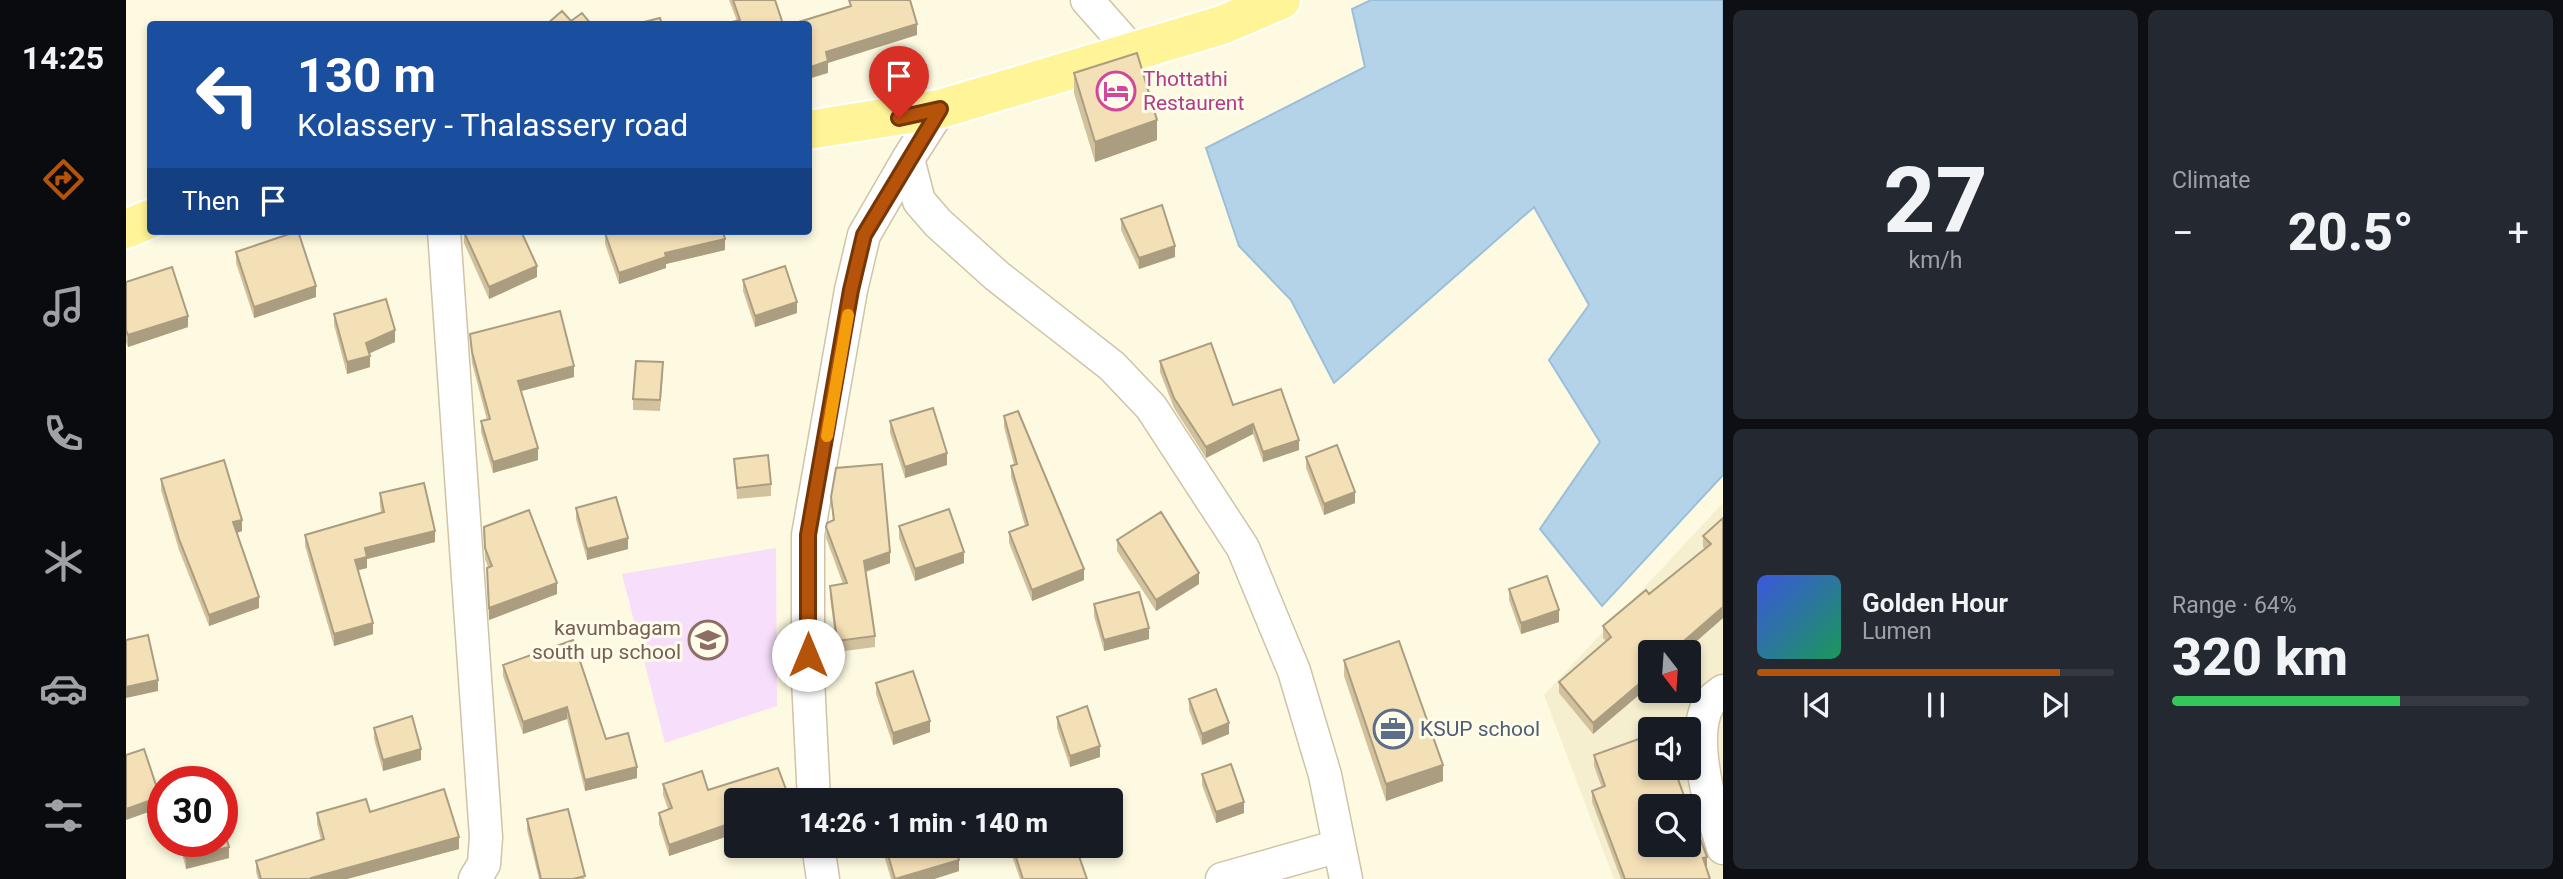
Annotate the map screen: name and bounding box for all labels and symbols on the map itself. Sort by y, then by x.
pin [869,46,929,118]
place label: Thottathi Restaurent [1143,67,1244,115]
hotel icon: Thottathi Restaurent [1095,70,1137,112]
place label: kavumbagam south up school [532,616,681,664]
position arrow [771,618,845,692]
school or university icon: kavumbagam south up school [687,619,729,661]
north arrow [1638,640,1701,704]
office icon: KSUP school [1372,708,1414,750]
place label: KSUP school [1420,717,1540,741]
speed limit sign: 30 [147,766,238,857]

